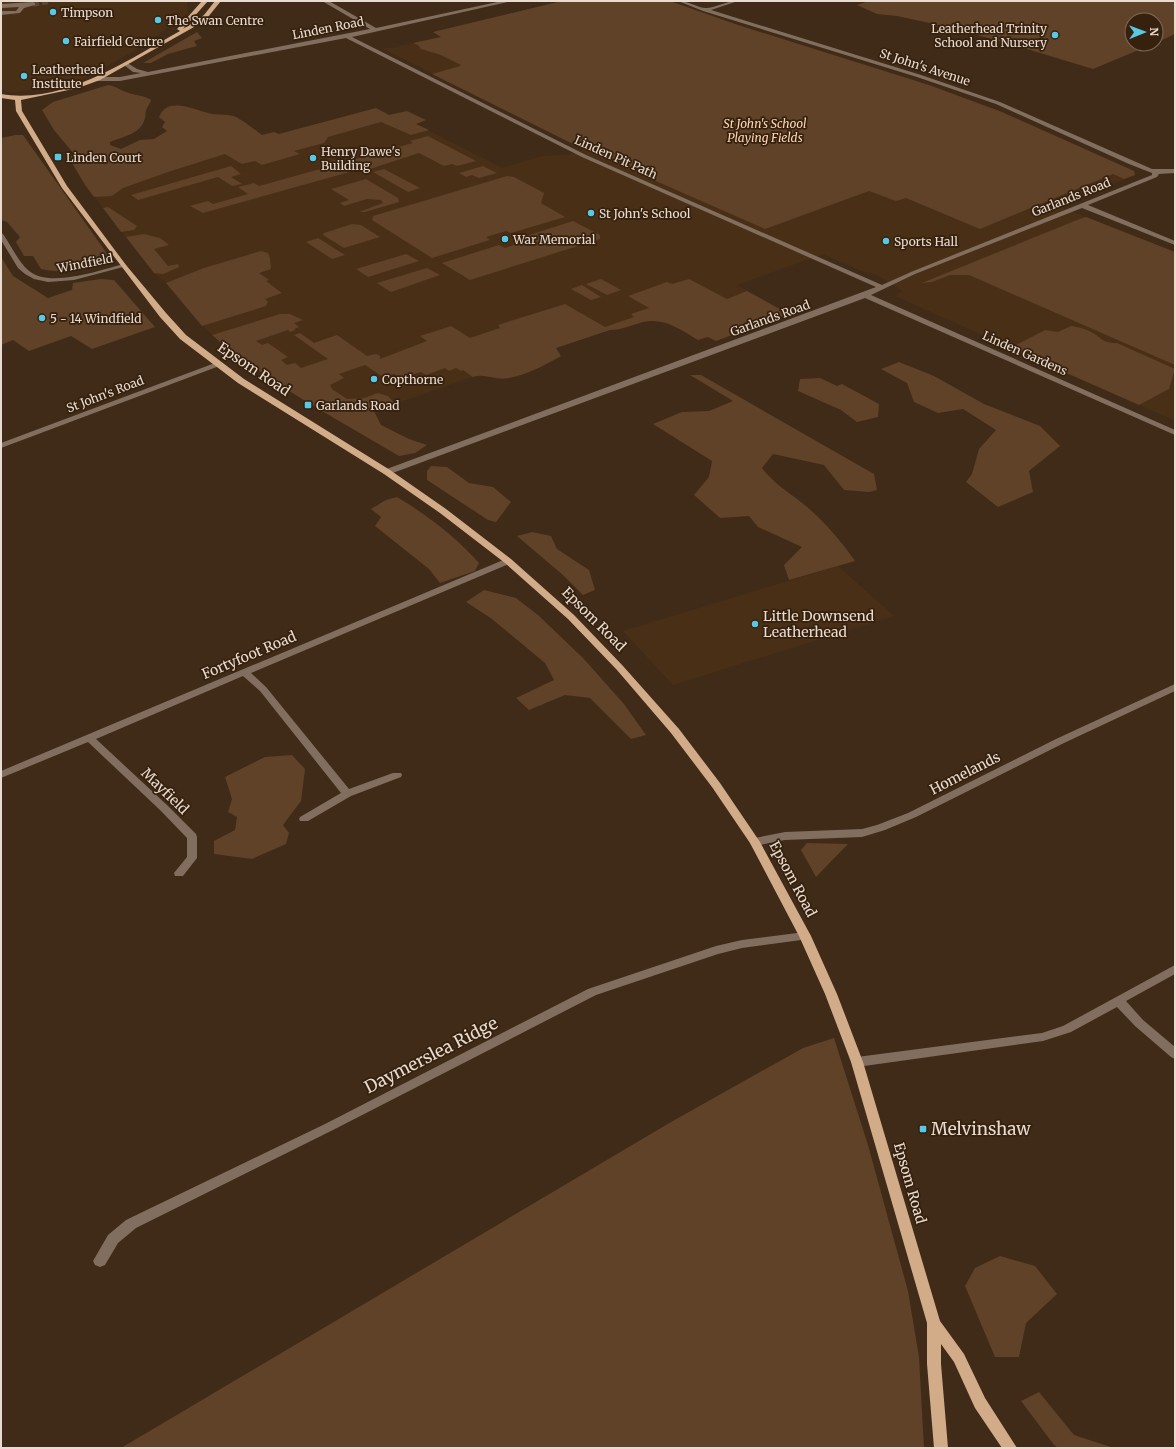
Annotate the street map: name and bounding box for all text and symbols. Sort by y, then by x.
place label: Timpson [61,5,113,20]
marker: Timpson [48,7,58,17]
north arrow [1124,12,1164,52]
place label: The Swan Centre [166,13,263,28]
street label: Linden Road [291,14,365,42]
marker: The Swan Centre [153,15,163,25]
place label: Leatherhead Trinity School and Nursery [931,21,1047,50]
text: N [1147,27,1161,37]
marker: Leatherhead Trinity School and Nursery [1050,30,1060,40]
place label: Fairfield Centre [74,34,163,49]
marker: Fairfield Centre [61,36,71,46]
street label: St John's Avenue [878,45,972,89]
place label: Leatherhead Institute [32,62,104,91]
marker: Leatherhead Institute [19,71,29,81]
park label: St John's School Playing Fields [723,116,807,145]
street label: Linden Pit Path [572,132,660,182]
place label: Henry Dawe's Building [321,144,400,173]
place label: Linden Court [66,150,142,165]
marker: Linden Court [53,152,63,162]
marker: Henry Dawe's Building [308,153,318,163]
street label: Garlands Road [1029,174,1113,220]
place label: St John's School [599,206,691,221]
marker: St John's School [586,208,596,218]
place label: War Memorial [512,232,596,247]
marker: War Memorial [500,234,510,244]
place label: Sports Hall [894,234,958,249]
marker: Sports Hall [881,236,891,246]
street label: Windfield [55,250,114,276]
street label: Garlands Road [728,297,812,339]
place label: 5 - 14 Windfield [50,311,141,326]
marker: 5 - 14 Windfield [37,313,47,323]
street label: Linden Gardens [980,328,1070,378]
street label: Epsom Road [214,338,294,400]
street label: St John's Road [64,372,146,416]
place label: Copthorne [382,372,443,387]
marker: Copthorne [369,374,379,384]
place label: Garlands Road [316,398,399,413]
marker: Garlands Road [303,400,313,410]
street label: Epsom Road [558,583,630,655]
place label: Little Downsend Leatherhead [763,607,875,641]
marker: Little Downsend Leatherhead [750,619,760,629]
street label: Fortyfoot Road [199,627,299,683]
street label: Homelands [927,747,1003,798]
street label: Mayfield [137,764,193,818]
street label: Epsom Road [765,838,821,921]
street label: Daymerslea Ridge [361,1012,501,1098]
place label: Melvinshaw [931,1118,1031,1140]
marker: Melvinshaw [918,1124,928,1134]
street label: Epsom Road [890,1140,930,1226]

